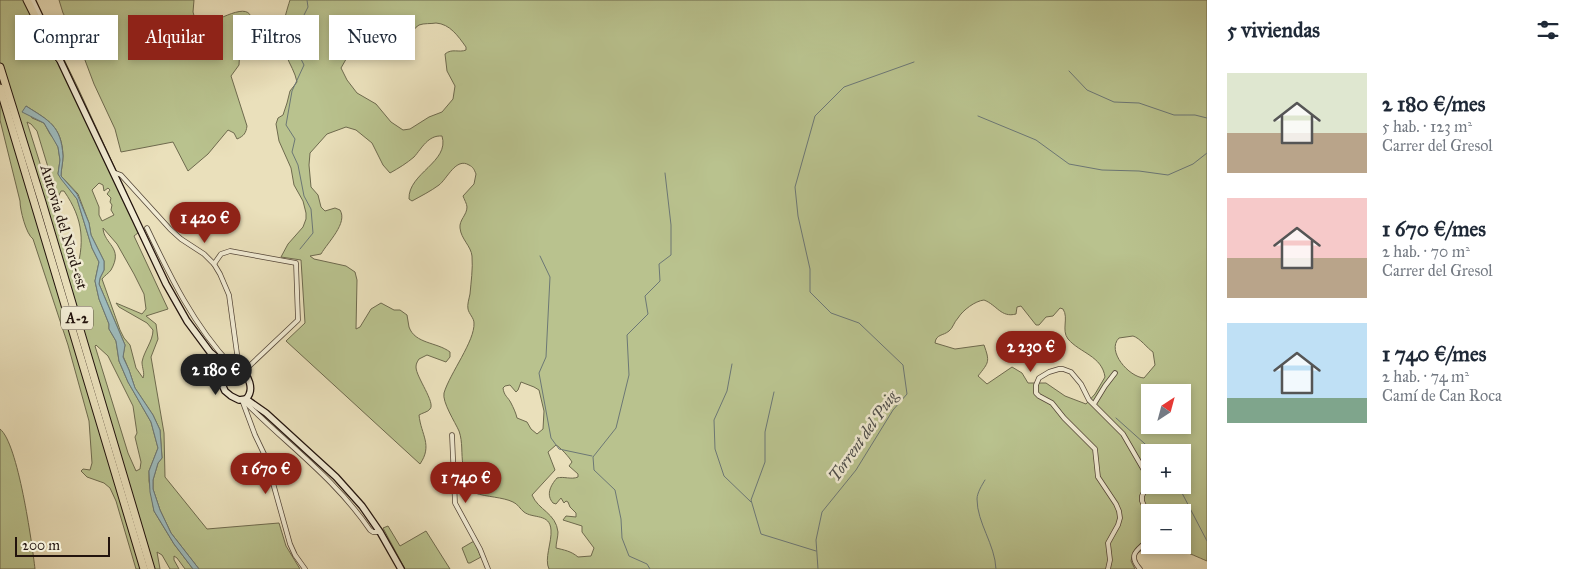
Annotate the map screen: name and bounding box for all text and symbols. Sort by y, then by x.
chip: Comprar [15,15,118,60]
chip: Alquilar [128,15,223,60]
chip: Filtros [233,15,319,60]
chip: Nuevo [329,15,415,60]
icon: filters [1534,16,1562,44]
text: 5 viviendas [1227,17,1320,43]
text: 2 180 €/mes [1382,91,1485,117]
icon: home [1267,93,1327,153]
text: 5 hab. · 123 m² [1382,117,1472,136]
text: Carrer del Gresol [1382,136,1493,155]
street label: Autovia del Nord-est [36,162,92,292]
pin: 1 420 € [159,202,251,244]
text: 1 420 € [180,208,230,227]
text: 1 670 €/mes [1382,216,1486,242]
icon: home [1267,218,1327,278]
text: 2 hab. · 70 m² [1382,242,1470,261]
text: Carrer del Gresol [1382,261,1493,280]
road number: A-2 [61,306,93,330]
pin: 2 230 € [985,330,1077,373]
text: 2 230 € [1007,337,1055,356]
text: 1 740 €/mes [1382,341,1486,367]
icon: home [1267,343,1327,403]
pin: 2 180 € [170,354,262,396]
text: 2 180 € [192,360,240,379]
text: 2 hab. · 74 m² [1382,367,1469,386]
north arrow [1141,384,1191,434]
map controls [1141,384,1191,554]
water label: Torrent del Puig [825,386,902,485]
text: Camí de Can Roca [1382,386,1502,405]
button: + [1141,444,1191,494]
pin: 1 670 € [220,452,312,495]
text: 1 670 € [242,459,290,478]
pin: 1 740 € [420,462,512,504]
text: 1 740 € [441,468,491,487]
button: − [1141,504,1191,554]
scale bar [15,534,110,557]
text: 200 m [22,537,60,554]

